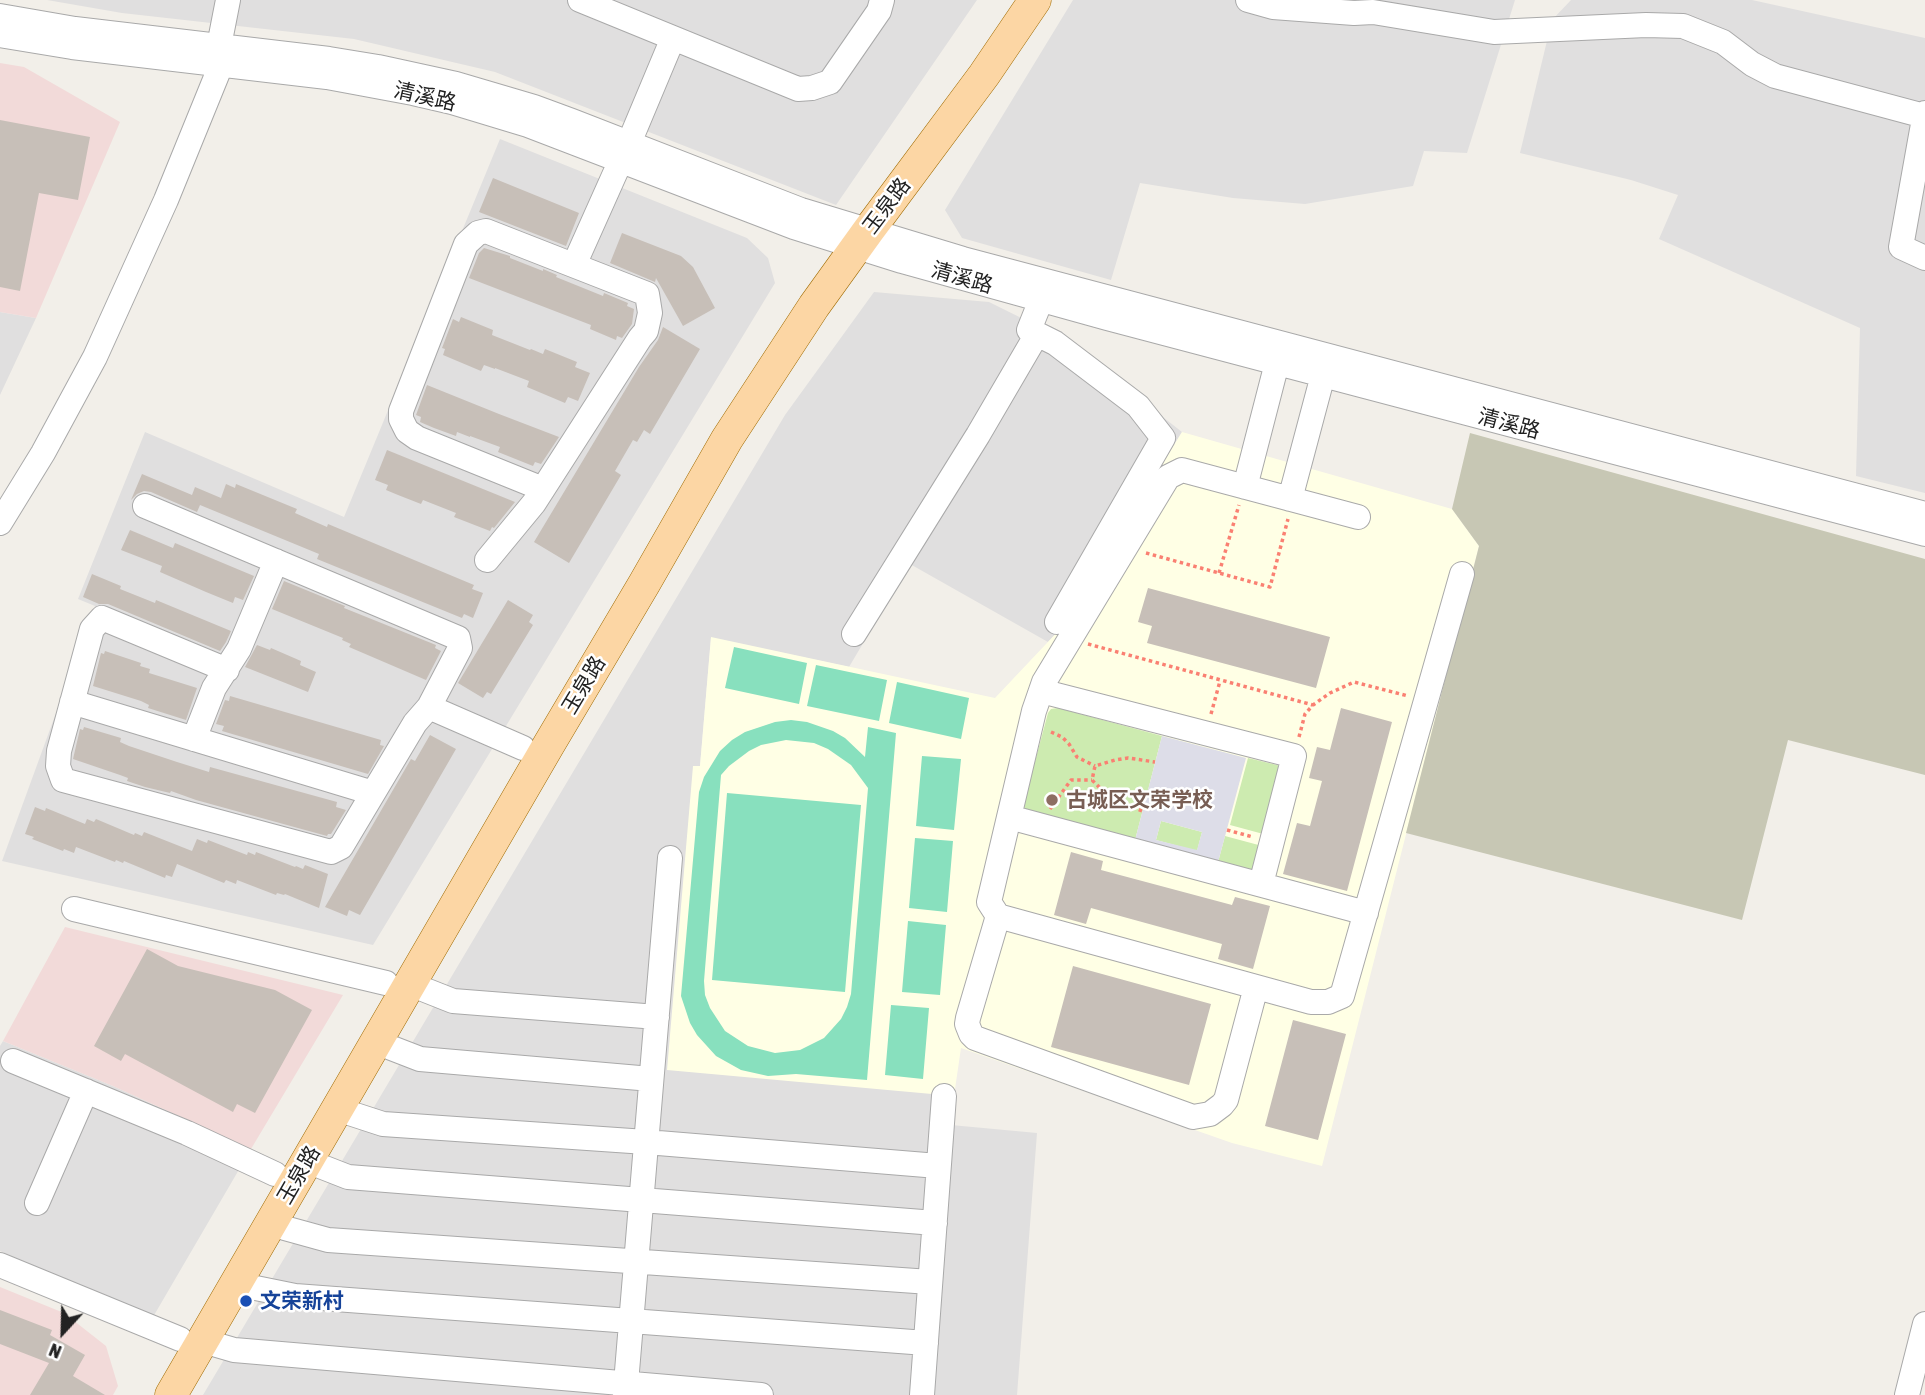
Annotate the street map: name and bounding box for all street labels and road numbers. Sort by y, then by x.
street label: 清溪路 [391,78,459,116]
street label: 玉泉路 [858,173,916,239]
street label: 清溪路 [928,257,996,299]
street label: 清溪路 [1475,404,1543,444]
street label: 玉泉路 [557,652,611,718]
street label: 玉泉路 [272,1141,326,1209]

